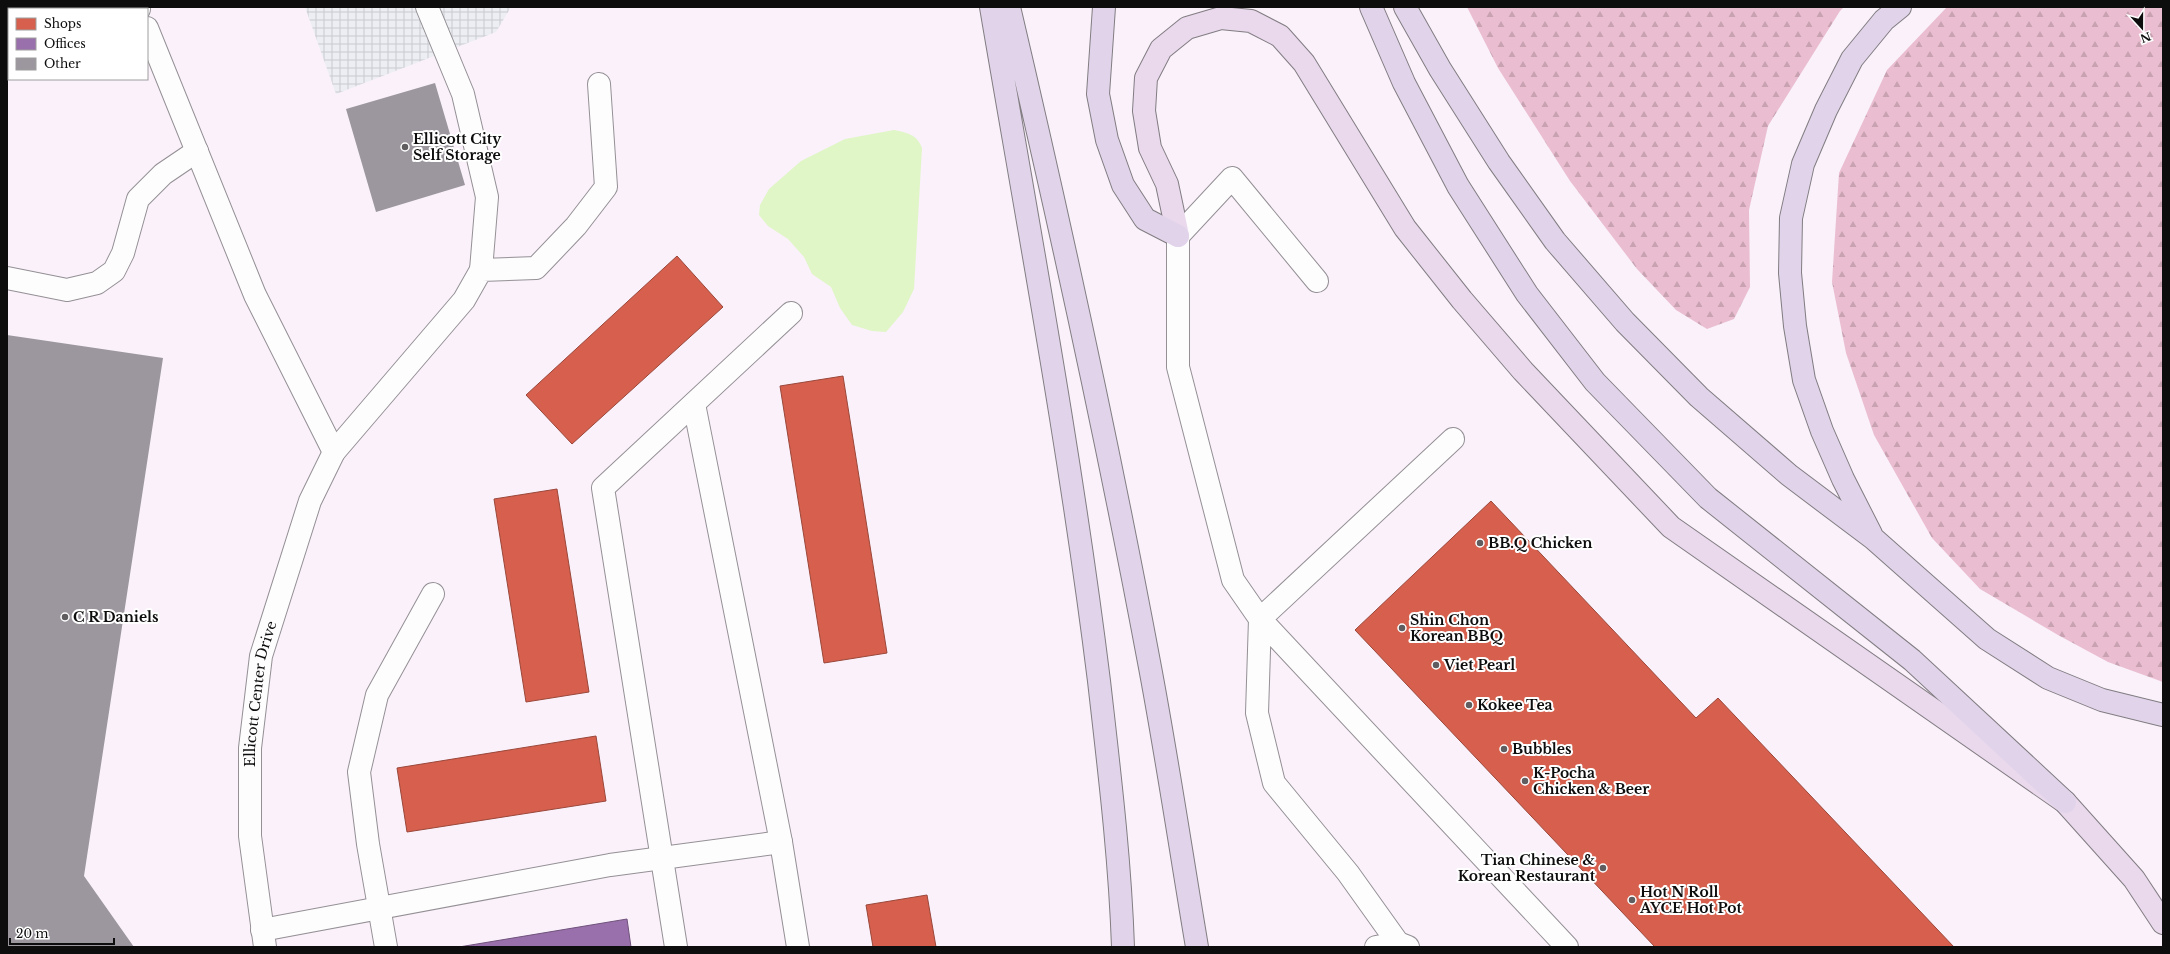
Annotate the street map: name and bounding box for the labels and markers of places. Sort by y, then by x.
place label: Ellicott City Self Storage [413,130,502,164]
marker: Ellicott City Self Storage [400,142,410,152]
place label: BB.Q Chicken [1488,534,1592,552]
marker: BB.Q Chicken [1475,538,1485,548]
place label: C R Daniels [73,608,159,626]
place label: Shin Chon Korean BBQ [1410,611,1504,645]
marker: C R Daniels [60,612,70,622]
marker: Shin Chon Korean BBQ [1397,623,1407,633]
place label: Viet Pearl [1443,656,1515,674]
marker: Viet Pearl [1431,660,1441,670]
place label: Kokee Tea [1477,696,1553,714]
marker: Kokee Tea [1464,700,1474,710]
place label: Bubbles [1512,740,1572,758]
marker: Bubbles [1499,744,1509,754]
place label: K-Pocha Chicken & Beer [1533,764,1649,798]
marker: K-Pocha Chicken & Beer [1520,776,1530,786]
place label: Tian Chinese & Korean Restaurant [1458,851,1596,885]
marker: Tian Chinese & Korean Restaurant [1598,863,1608,873]
place label: Hot N Roll AYCE Hot Pot [1639,883,1743,917]
marker: Hot N Roll AYCE Hot Pot [1627,895,1637,905]

